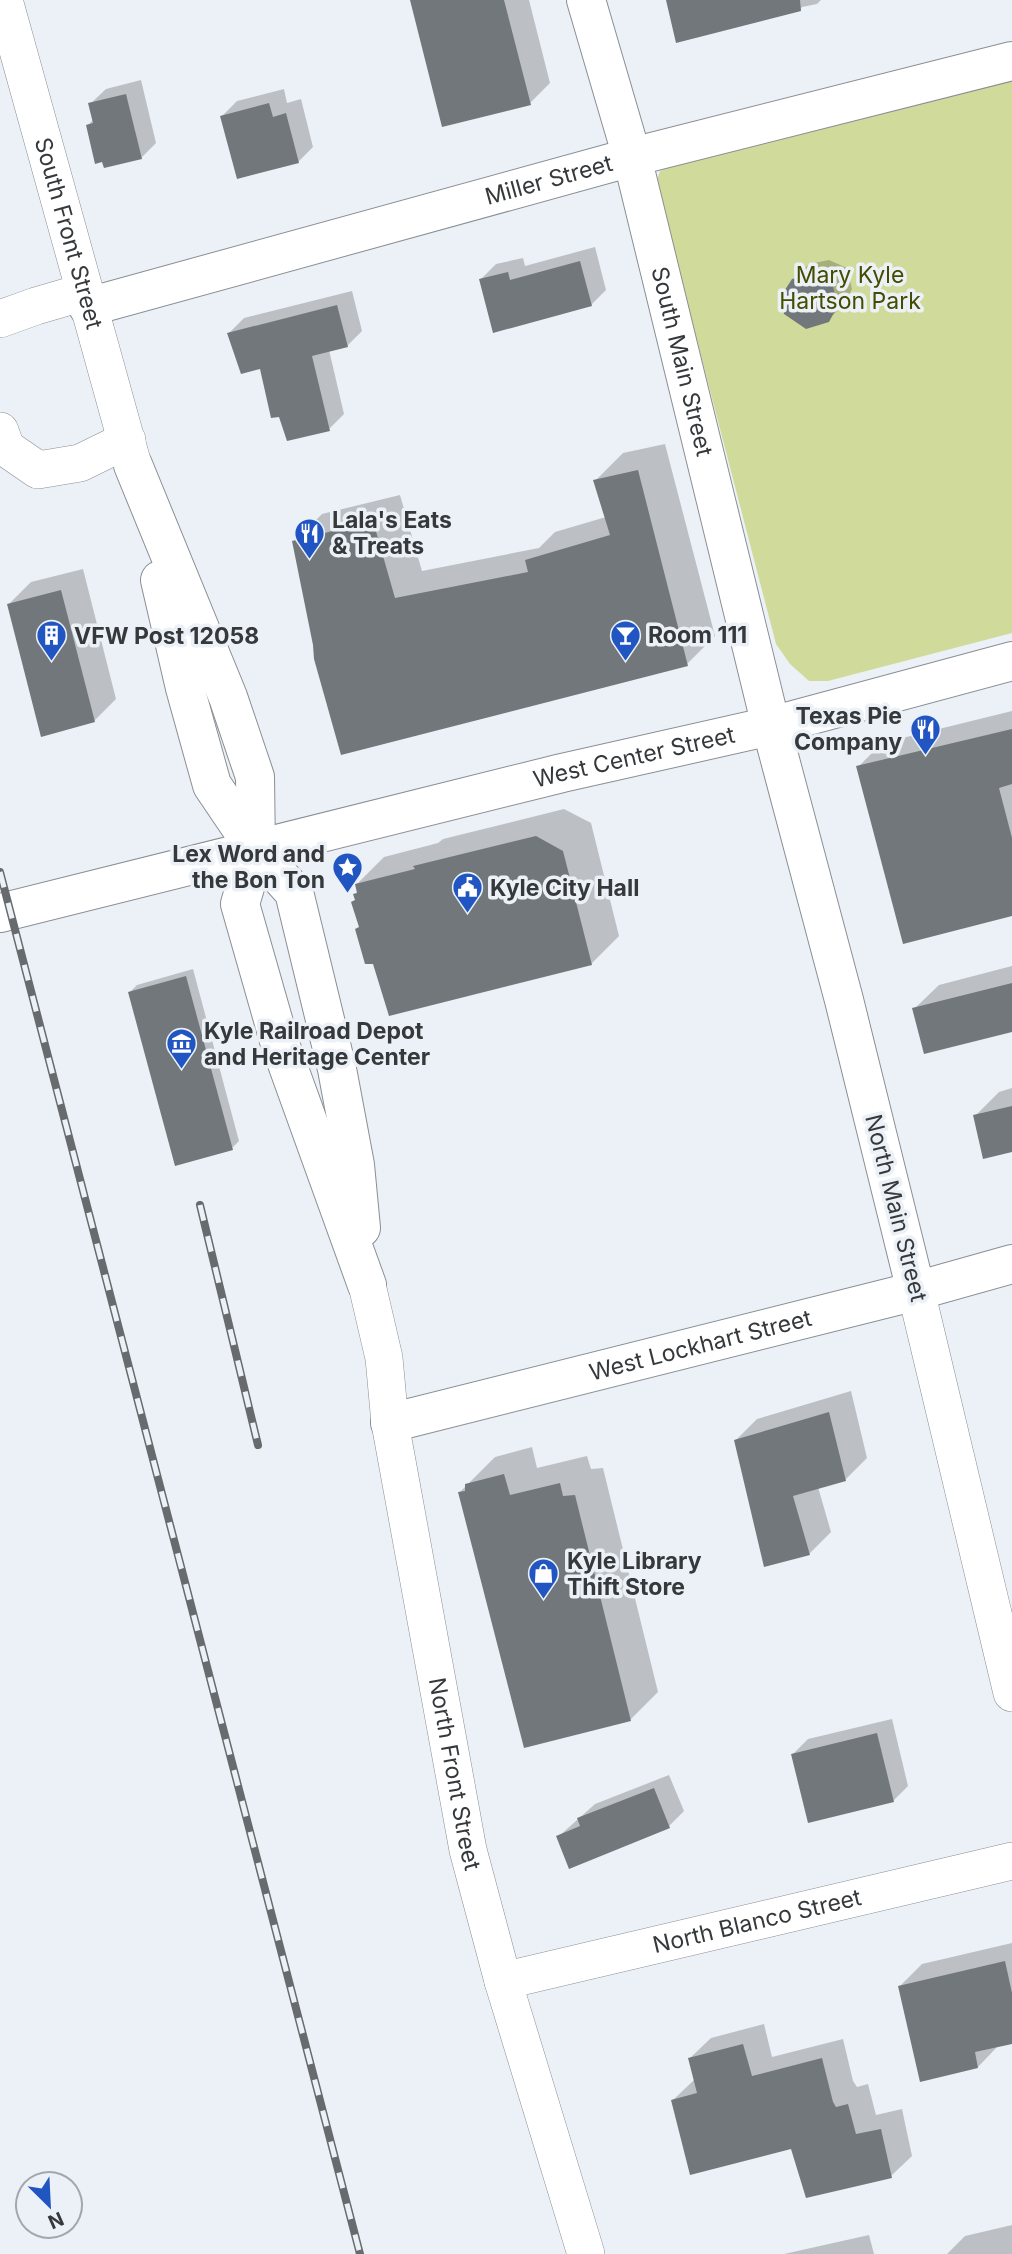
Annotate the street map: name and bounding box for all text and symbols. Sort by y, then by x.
street label: South Front Street [29,134,109,332]
street label: Miller Street [482,149,616,211]
park label: Mary Kyle Hartson Park [779,261,921,315]
street label: South Main Street [645,264,719,459]
place label: Lala's Eats & Treats [332,506,452,560]
restaurant icon: Lala's Eats & Treats [292,516,326,560]
bar icon: Room 111 [608,618,642,662]
building icon: VFW Post 12058 [34,619,68,663]
place label: Room 111 [648,621,747,649]
place label: VFW Post 12058 [74,622,259,650]
place label: Texas Pie Company [794,702,902,756]
restaurant icon: Texas Pie Company [908,712,942,756]
street label: West Center Street [530,720,738,794]
place label: Lex Word and the Bon Ton [172,840,325,894]
place icon: Lex Word and the Bon Ton [331,850,365,894]
public building icon: Kyle City Hall [450,871,484,915]
place label: Kyle City Hall [490,874,639,902]
place label: Kyle Railroad Depot and Heritage Center [204,1017,430,1071]
museum icon: Kyle Railroad Depot and Heritage Center [164,1027,198,1071]
street label: North Main Street [859,1111,933,1305]
street label: West Lockhart Street [586,1304,815,1386]
place label: Kyle Library Thift Store [567,1547,702,1601]
shop icon: Kyle Library Thift Store [527,1557,561,1601]
street label: North Front Street [423,1675,487,1874]
street label: North Blanco Street [650,1883,865,1959]
north arrow [14,2170,84,2240]
text: N [44,2207,67,2234]

